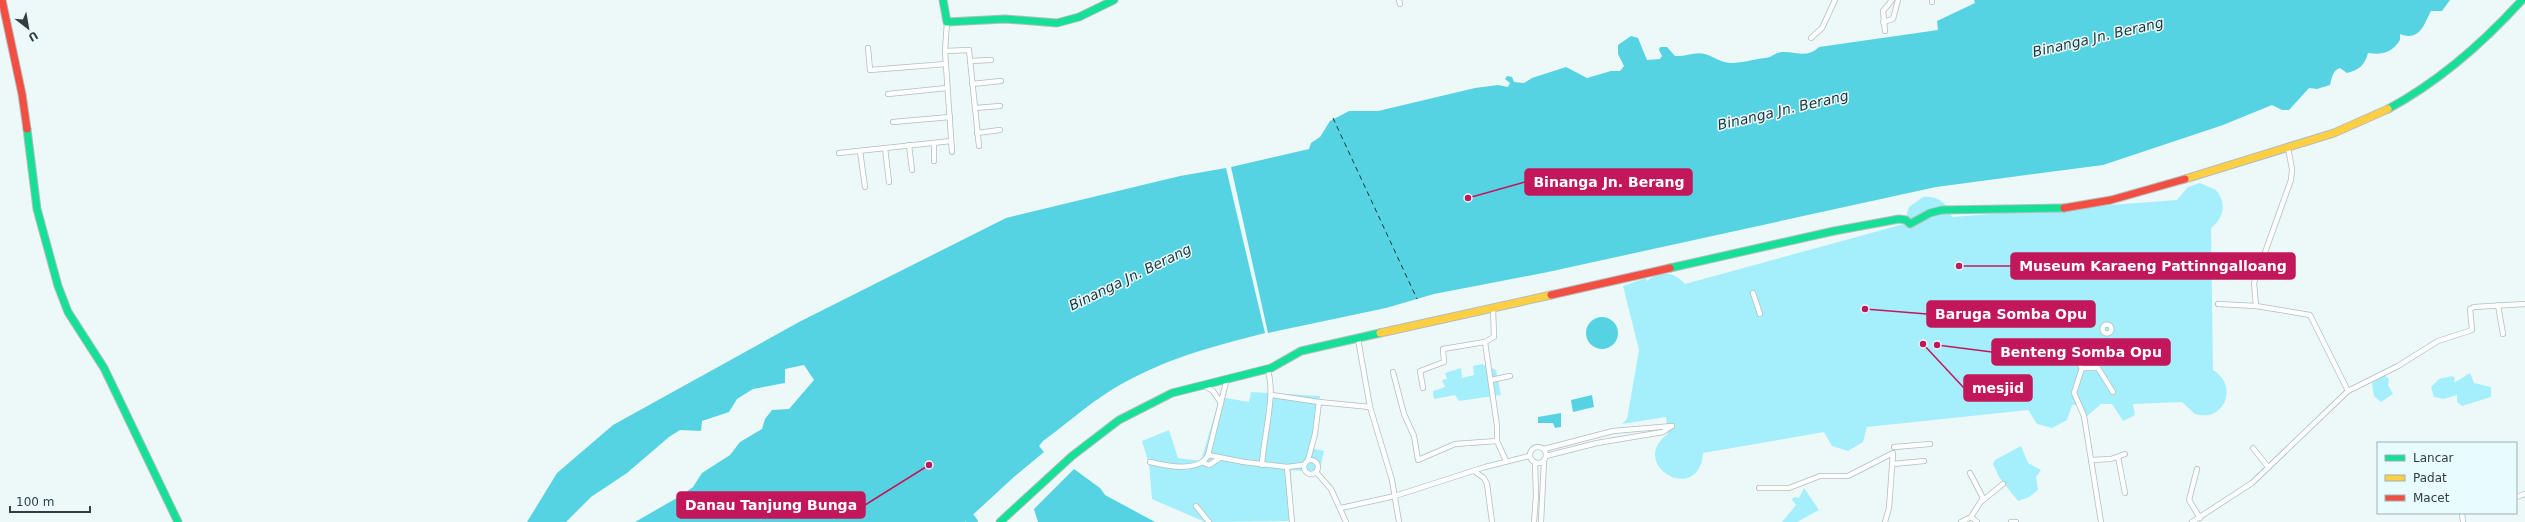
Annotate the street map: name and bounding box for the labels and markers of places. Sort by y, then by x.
callout: Binanga Jn. Berang [1525,169,1692,195]
callout: Museum Karaeng Pattinngalloang [2011,253,2295,279]
callout: Baruga Somba Opu [1927,301,2095,327]
callout: Benteng Somba Opu [1992,339,2170,365]
callout: mesjid [1964,375,2032,401]
callout: Danau Tanjung Bunga [677,492,865,518]

